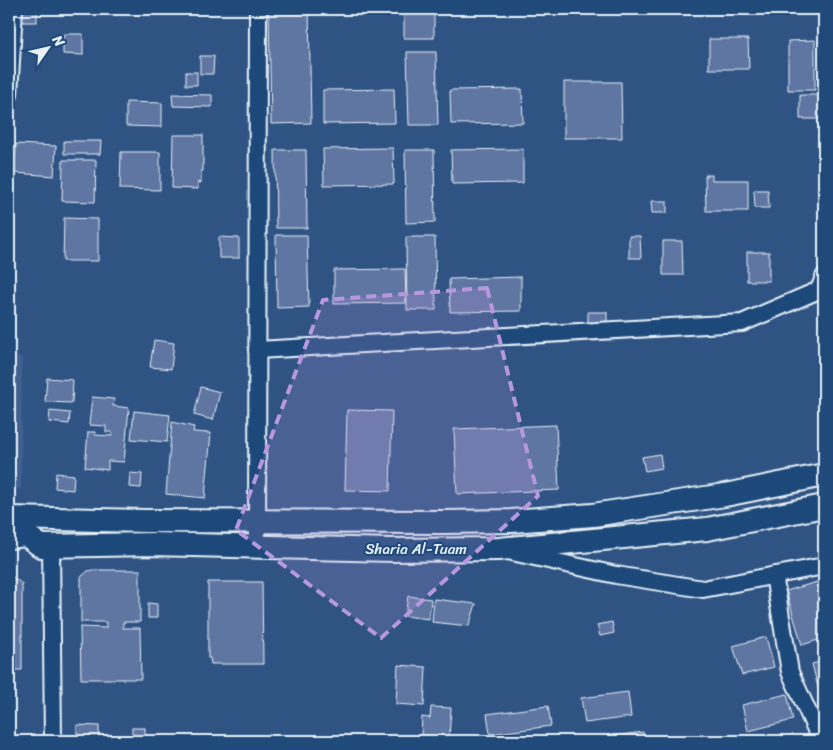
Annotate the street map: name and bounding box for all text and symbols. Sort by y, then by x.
north arrow [22,22,72,72]
text: N [45,29,72,52]
street label: Sharia Al-Tuam [365,536,467,562]

